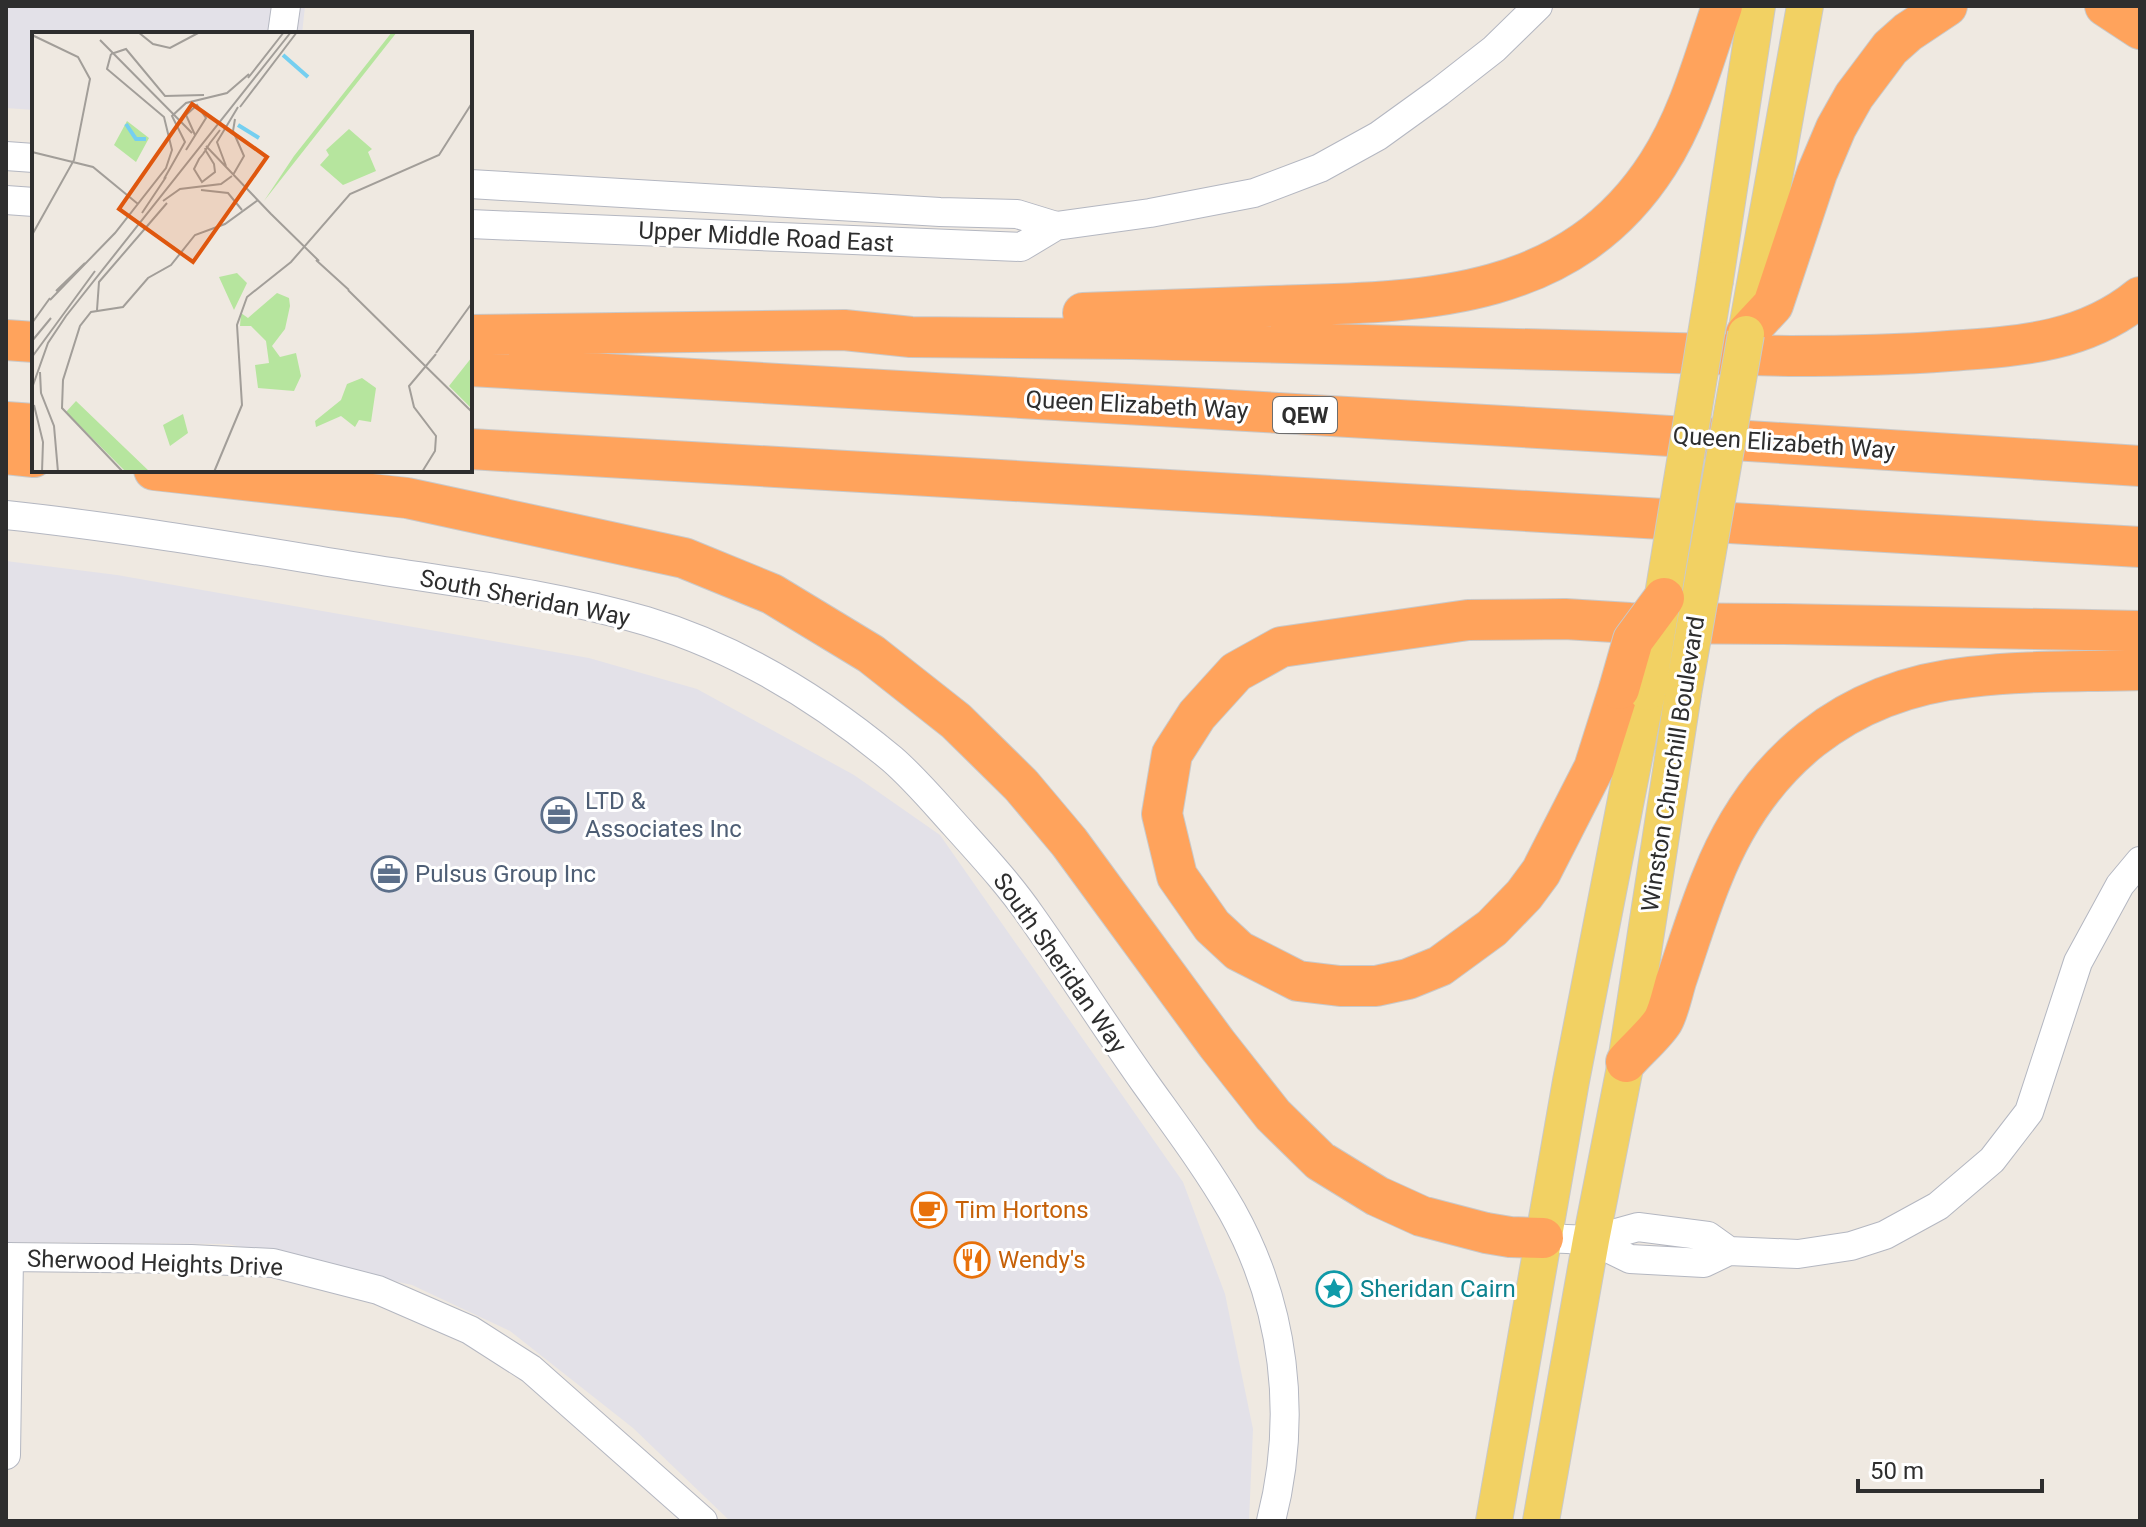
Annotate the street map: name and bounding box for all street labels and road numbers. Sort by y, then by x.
street label: Upper Middle Road East [638,216,895,258]
street label: Queen Elizabeth Way [1025,385,1250,425]
road number: QEW [1273,397,1337,433]
street label: Queen Elizabeth Way [1672,421,1897,465]
street label: South Sheridan Way [418,564,633,632]
street label: Winston Churchill Boulevard [1636,614,1710,914]
street label: South Sheridan Way [987,868,1133,1059]
street label: Sherwood Heights Drive [27,1245,283,1281]

